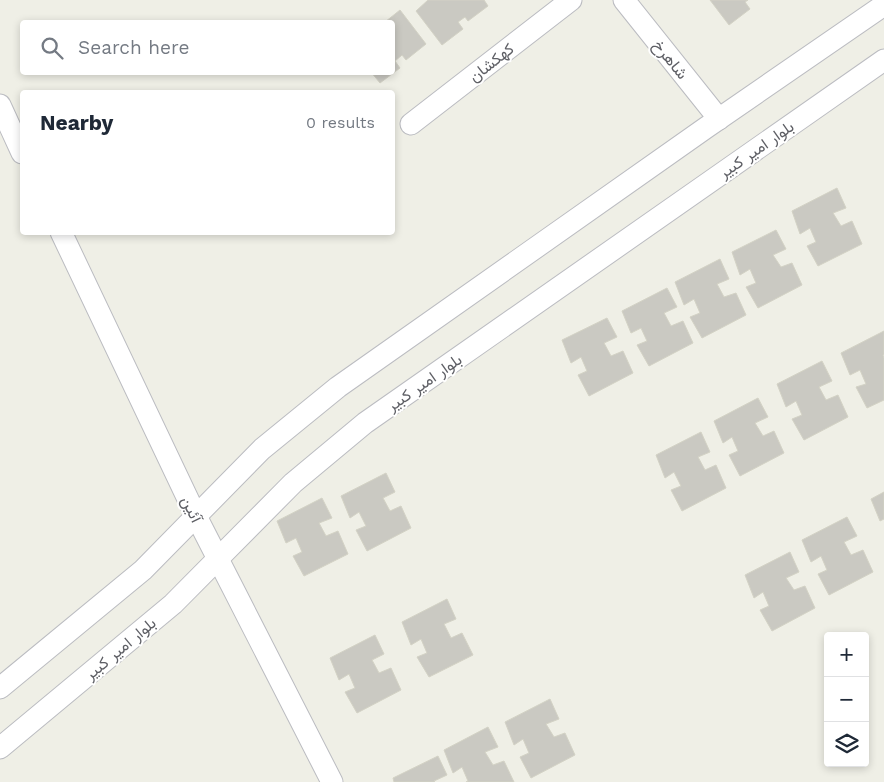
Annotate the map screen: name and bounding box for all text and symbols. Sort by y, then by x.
search box [20,20,395,75]
icon: search [38,34,66,62]
text: Search here [78,36,189,59]
street label: شاهرخ [648,36,692,84]
street label: کهکشان [465,39,518,87]
text: Nearby [40,110,113,135]
text: 0 results [306,113,375,132]
street label: بلوار امیر کبیر [714,117,798,184]
street label: بلوار امیر کبیر [382,350,466,417]
street label: آئین [176,493,207,527]
street label: بلوار امیر کبیر [80,613,160,685]
map controls [824,632,869,767]
button: + [824,632,869,677]
button: − [824,677,869,722]
button: layers [824,722,869,767]

